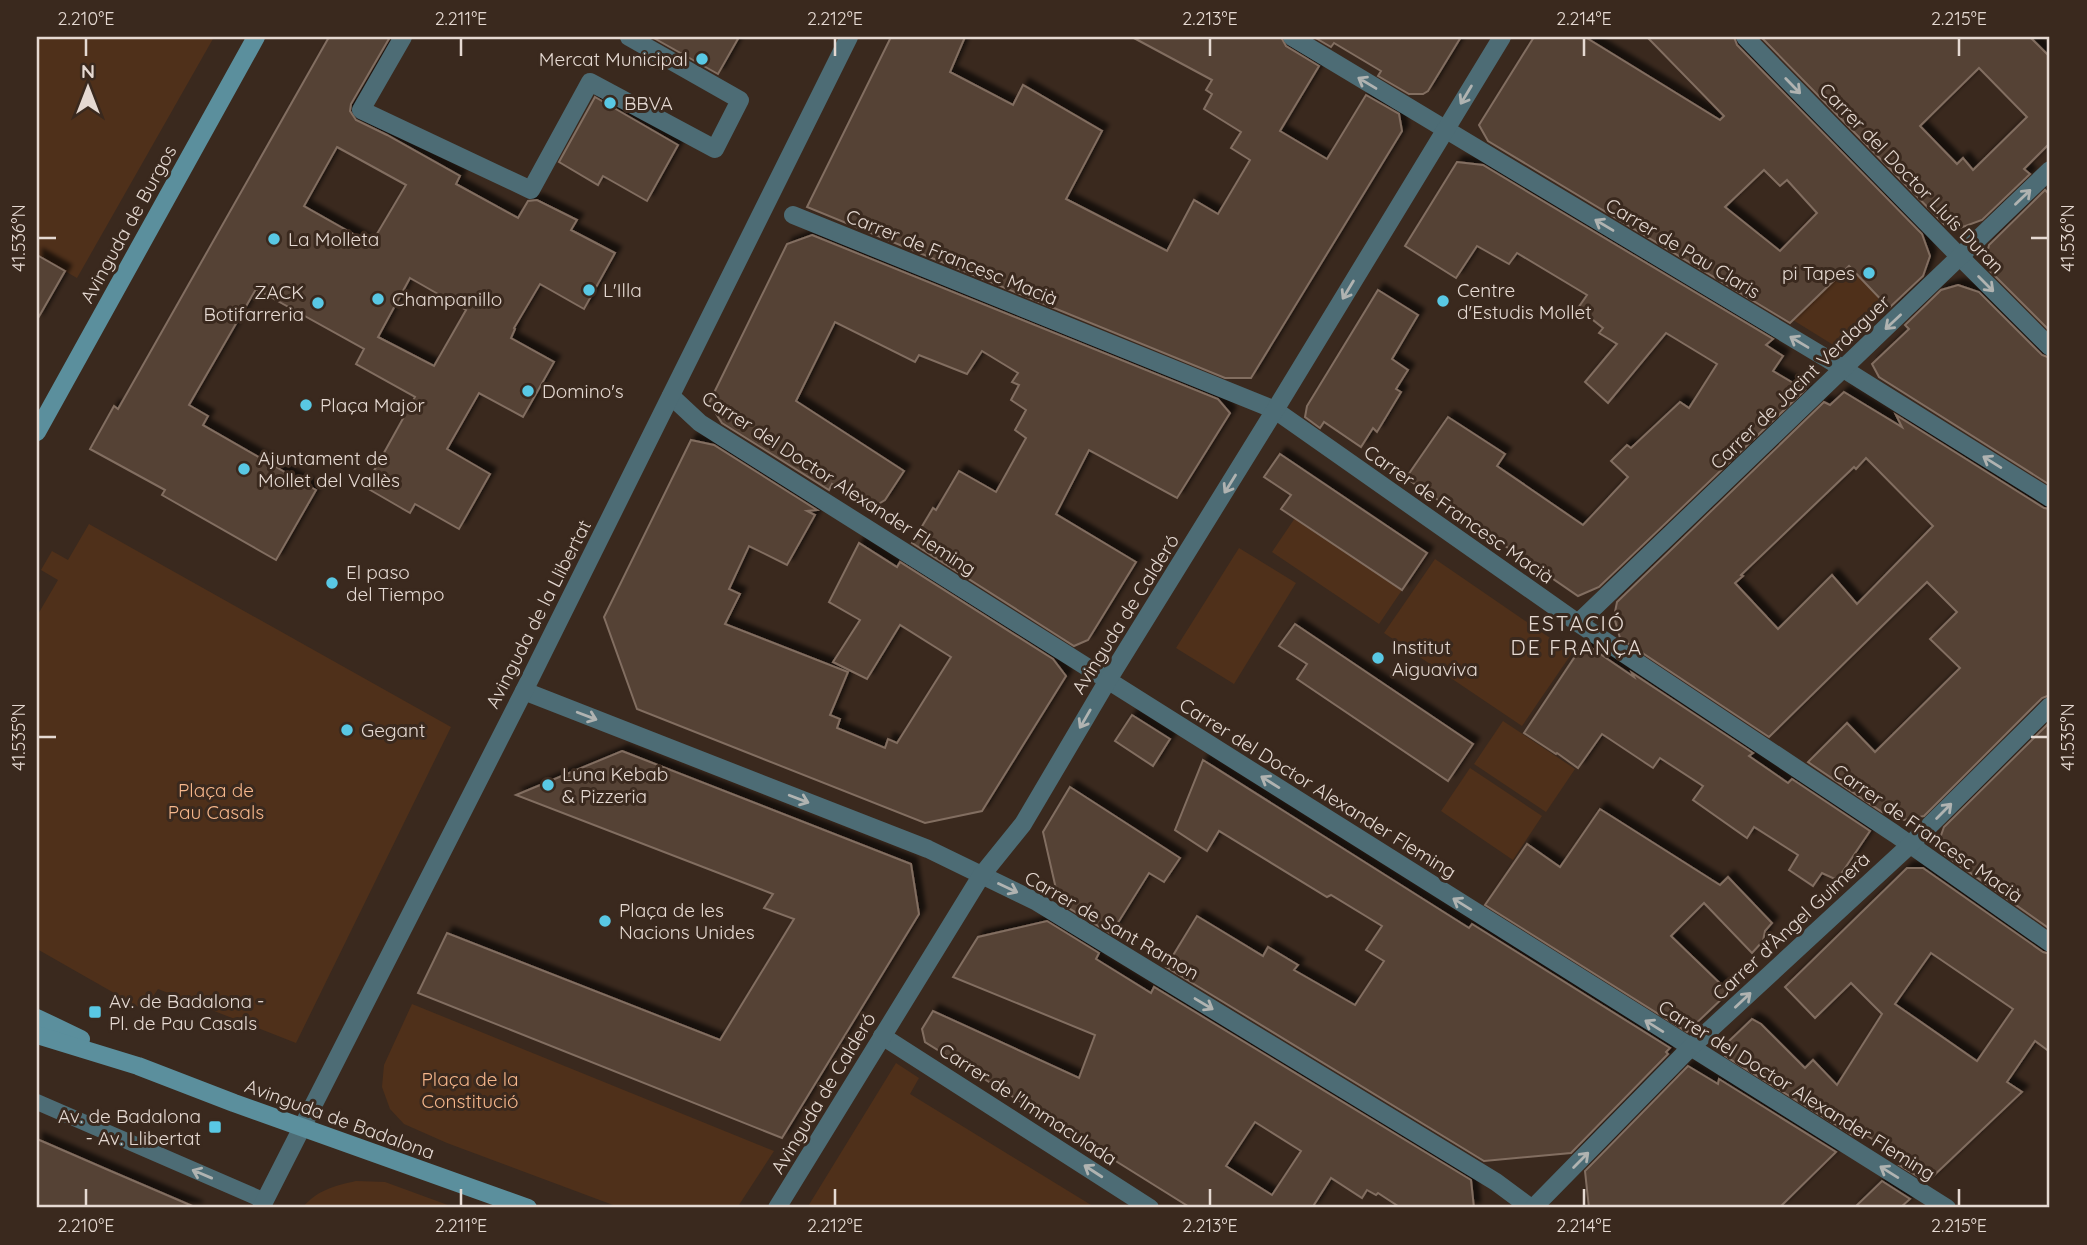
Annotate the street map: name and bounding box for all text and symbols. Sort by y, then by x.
text: 2.210°E [58,7,114,30]
text: 2.211°E [435,7,487,30]
text: 2.212°E [807,7,863,30]
text: 2.213°E [1182,7,1238,30]
text: 2.214°E [1556,7,1612,30]
text: 2.215°E [1931,7,1987,30]
place label: Mercat Municipal [539,47,688,71]
marker: Mercat Municipal [694,51,710,67]
north arrow [52,52,122,122]
text: N [81,59,95,83]
one-way arrow [1358,75,1377,90]
one-way arrow [1784,77,1801,94]
street label: Carrer del Doctor Lluís Duran [1814,78,2010,278]
one-way arrow [1459,85,1473,105]
place label: BBVA [624,91,673,115]
marker: BBVA [602,95,618,111]
street label: Avinguda de Burgos [75,141,181,307]
one-way arrow [2014,189,2031,206]
street label: Carrer de Pau Claris [1601,192,1765,304]
text: 41.536°N [7,204,30,272]
street label: Carrer de Francesc Macià [843,204,1061,310]
text: 41.536°N [2056,204,2079,272]
one-way arrow [1594,218,1614,232]
place label: La Molleta [288,227,379,251]
marker: La Molleta [266,231,282,247]
place label: pi Tapes [1782,261,1855,285]
marker: pi Tapes [1861,265,1877,281]
one-way arrow [1977,275,1994,292]
place label: L'Illa [603,278,642,302]
place label: Centre d'Estudis Mollet [1457,278,1592,324]
one-way arrow [1341,279,1355,299]
place label: ZACK Botifarreria [203,280,304,326]
marker: L'Illa [581,282,597,298]
place label: Champanillo [392,287,502,311]
street label: Carrer de Jacint Verdaguer [1705,289,1896,474]
marker: Champanillo [370,291,386,307]
marker: Centre d'Estudis Mollet [1435,293,1451,309]
marker: ZACK Botifarreria [310,295,326,311]
one-way arrow [1885,314,1902,331]
one-way arrow [1790,335,1810,349]
place label: Domino's [542,379,624,403]
marker: Domino's [520,383,536,399]
street label: Carrer del Doctor Alexander Fleming [697,385,981,581]
place label: Plaça Major [320,393,426,417]
marker: Plaça Major [298,397,314,413]
street label: Carrer de Francesc Macià [1359,439,1559,589]
place label: Ajuntament de Mollet del Vallès [258,446,400,492]
one-way arrow [1983,455,2003,469]
marker: Ajuntament de Mollet del Vallès [236,461,252,477]
one-way arrow [1222,473,1236,493]
street label: Avinguda de la Llibertat [480,516,596,712]
street label: Avinguda de Calderó [1066,530,1184,698]
place label: El paso del Tiempo [346,560,444,606]
marker: El paso del Tiempo [324,575,340,591]
district label: ESTACIÓ DE FRANÇA [1511,610,1643,660]
place label: Institut Aiguaviva [1392,635,1478,681]
marker: Institut Aiguaviva [1370,650,1386,666]
street label: Carrer del Doctor Alexander Fleming [1175,692,1461,884]
text: 41.535°N [7,703,30,771]
text: 41.535°N [2056,703,2079,771]
one-way arrow [1078,709,1092,729]
one-way arrow [576,711,598,723]
place label: Gegant [361,718,426,742]
marker: Gegant [339,722,355,738]
street label: Carrer de Francesc Macià [1828,758,2028,908]
place label: Luna Kebab & Pizzeria [562,762,668,808]
one-way arrow [1261,775,1280,790]
marker: Luna Kebab & Pizzeria [540,777,556,793]
park label: Plaça de Pau Casals [168,778,264,824]
one-way arrow [788,793,810,806]
one-way arrow [1936,802,1953,819]
street label: Carrer d'Àngel Guimerà [1707,847,1875,1005]
street label: Carrer de Sant Ramon [1020,865,1204,985]
one-way arrow [997,882,1018,896]
one-way arrow [1453,897,1473,911]
place label: Plaça de les Nacions Unides [619,898,755,944]
marker: Plaça de les Nacions Unides [597,913,613,929]
place label: Av. de Badalona - Pl. de Pau Casals [109,989,265,1035]
one-way arrow [1734,992,1752,1008]
street label: Carrer del Doctor Alexander Fleming [1654,994,1940,1186]
one-way arrow [1193,997,1213,1011]
marker: Av. de Badalona - Pl. de Pau Casals [87,1004,103,1020]
street label: Avinguda de Calderó [765,1008,881,1178]
one-way arrow [1645,1019,1665,1033]
street label: Carrer de l'Immaculada [935,1037,1121,1171]
park label: Plaça de la Constitució [421,1067,519,1113]
street label: Avinguda de Badalona [242,1074,438,1164]
place label: Av. de Badalona - Av. Llibertat [58,1104,201,1150]
marker: Av. de Badalona - Av. Llibertat [207,1119,223,1135]
one-way arrow [1572,1151,1589,1168]
one-way arrow [1084,1164,1103,1179]
one-way arrow [1880,1165,1900,1179]
one-way arrow [192,1167,214,1180]
text: 2.210°E [58,1214,114,1237]
text: 2.211°E [435,1214,487,1237]
text: 2.212°E [807,1214,863,1237]
text: 2.213°E [1182,1214,1238,1237]
text: 2.214°E [1556,1214,1612,1237]
text: 2.215°E [1931,1214,1987,1237]

